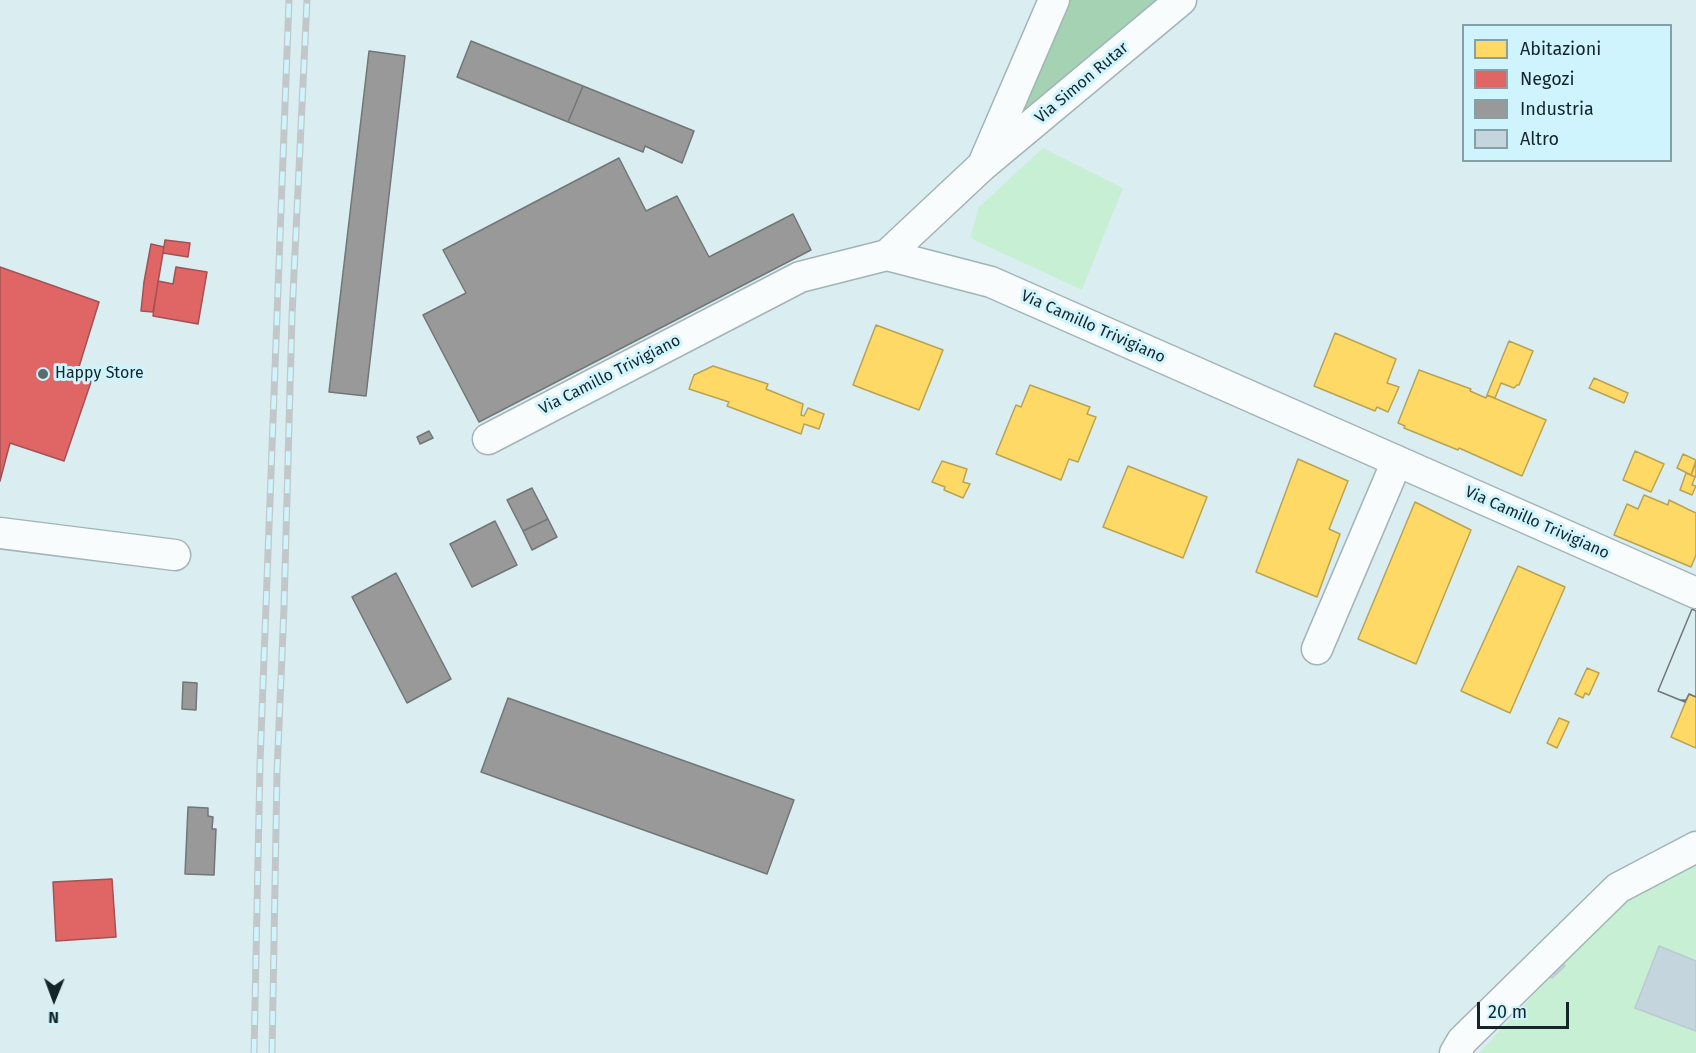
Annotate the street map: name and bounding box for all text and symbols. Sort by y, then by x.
legend [1462,24,1672,162]
street label: Via Simon Rutar [1031,38,1133,128]
text: Abitazioni [1520,38,1601,60]
text: Negozi [1520,68,1575,90]
text: Industria [1520,98,1594,120]
text: Altro [1520,128,1559,150]
street label: Via Camillo Trivigiano [1018,286,1168,368]
street label: Via Camillo Trivigiano [536,331,684,419]
place label: Happy Store [55,364,144,384]
marker: Happy Store [36,367,50,381]
street label: Via Camillo Trivigiano [1462,482,1612,564]
north arrow [24,969,84,1029]
scale bar [1480,990,1572,1028]
text: 20 m [1488,1001,1527,1023]
text: N [48,1008,59,1027]

